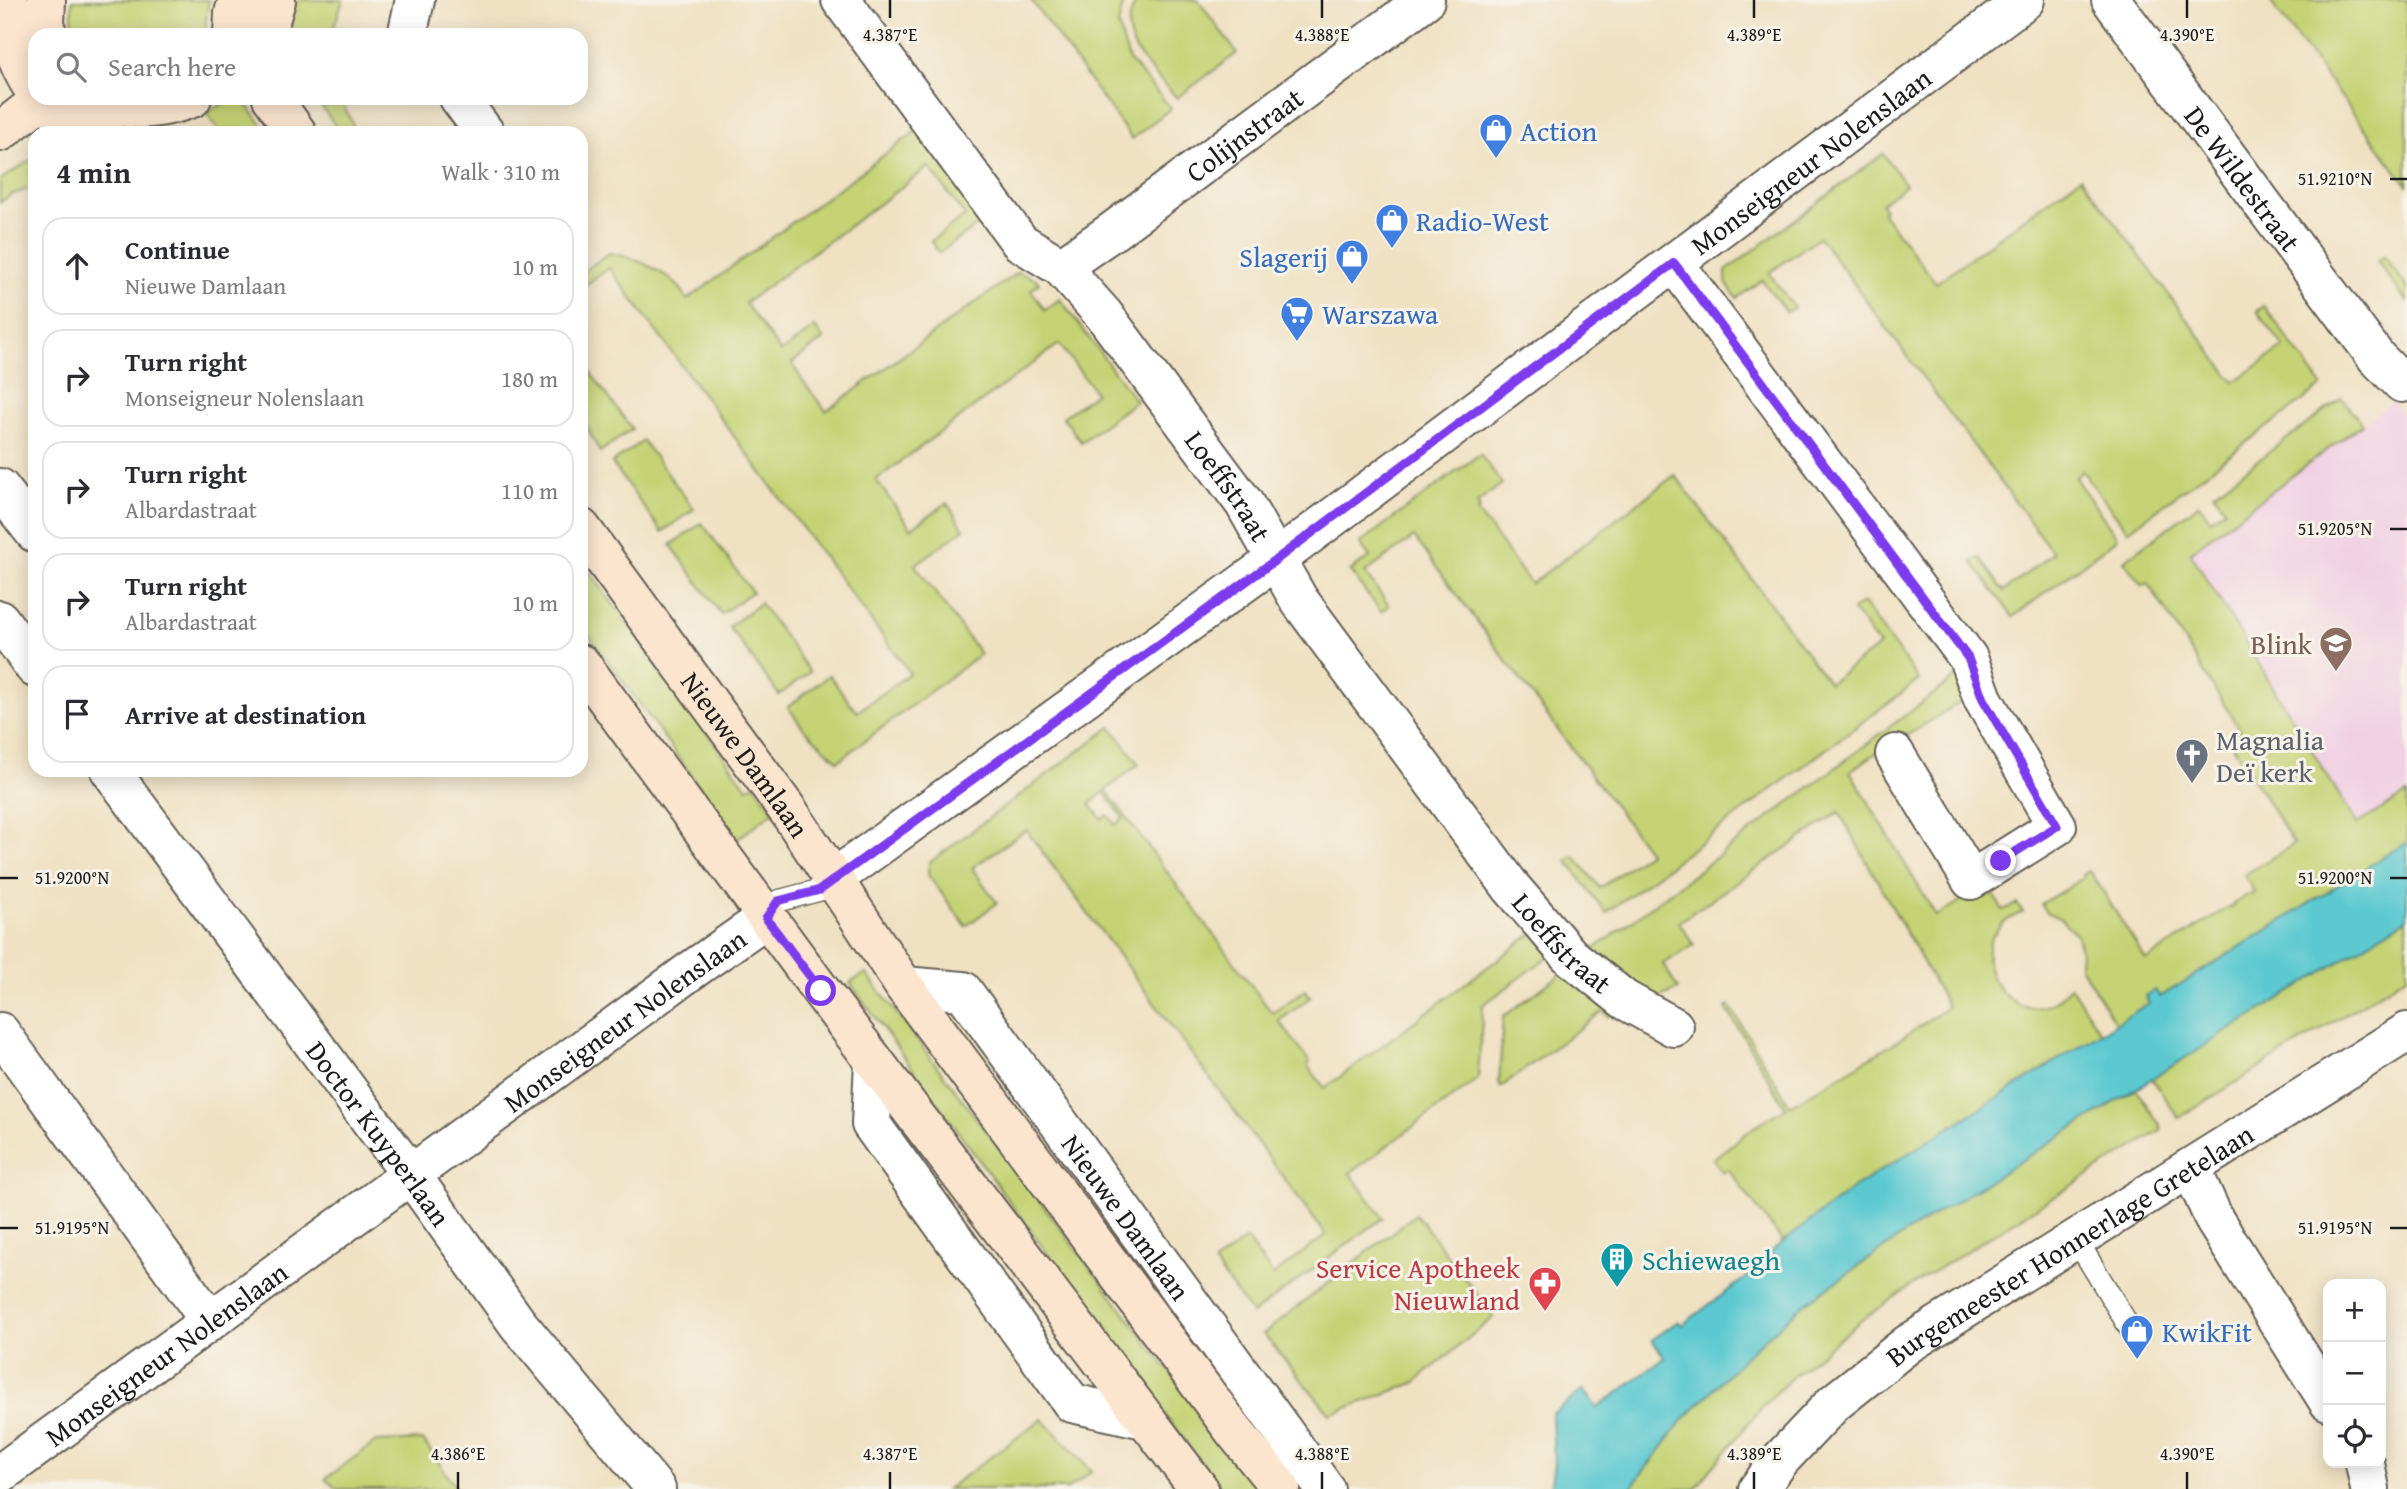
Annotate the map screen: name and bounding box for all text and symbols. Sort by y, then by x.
text: 4.387°E [863,21,917,48]
text: 4.388°E [1295,21,1349,48]
text: 4.389°E [1727,21,1781,48]
text: 4.390°E [2160,21,2214,48]
search box [28,28,588,105]
text: Search here [108,47,236,86]
icon: search [52,48,90,86]
street label: Monseigneur Nolenslaan [1681,57,1939,264]
street label: Colijnstraat [1176,77,1311,191]
street label: De Wildestraat [2175,97,2311,260]
place label: Action [1520,110,1597,151]
shop icon: Action [1477,111,1515,160]
text: 4 min [56,150,131,194]
text: Walk · 310 m [441,155,560,188]
text: 51.9210°N [2298,165,2373,192]
place label: Radio-West [1416,200,1549,241]
shop icon: Radio-West [1373,201,1411,250]
text: Continue [125,230,230,269]
place label: Slagerij [1239,236,1328,277]
shop icon: Slagerij [1333,237,1371,286]
icon: ahead [58,247,96,285]
text: 10 m [512,250,558,283]
text: Nieuwe Damlaan [125,269,286,302]
place label: Warszawa [1322,293,1439,334]
supermarket icon: Warszawa [1278,294,1316,343]
text: Turn right [125,342,247,381]
icon: right [58,359,96,397]
text: 180 m [501,362,558,395]
text: Monseigneur Nolenslaan [125,381,364,414]
street label: Loeffstraat [1176,421,1282,549]
text: Turn right [125,454,247,493]
icon: right [58,471,96,509]
text: 110 m [501,474,558,507]
text: Albardastraat [125,493,257,526]
text: 51.9205°N [2298,515,2373,542]
text: Turn right [125,566,247,605]
icon: right [58,583,96,621]
text: 10 m [512,586,558,619]
text: Albardastraat [125,605,257,638]
place label: Blink [2250,623,2313,664]
school or university icon: Blink [2317,624,2355,673]
street label: Nieuwe Damlaan [672,663,821,845]
icon: arrive [58,695,96,733]
text: Arrive at destination [125,695,366,734]
place label: Magnalia Deï kerk [2216,719,2325,792]
church icon: Magnalia Deï kerk [2173,736,2211,785]
route end [1985,845,2016,876]
text: 51.9200°N [35,864,110,891]
text: 51.9200°N [2298,864,2373,891]
street label: Loeffstraat [1503,883,1621,1003]
street label: Monseigneur Nolenslaan [494,918,754,1122]
route start [805,975,836,1006]
street label: Doctor Kuyperlaan [297,1032,462,1234]
street label: Burgemeester Honnerlage Gretelaan [1876,1113,2261,1375]
street label: Nieuwe Damlaan [1053,1125,1201,1308]
text: 51.9195°N [35,1214,110,1241]
text: 51.9195°N [2298,1214,2373,1241]
place label: Schiewaegh [1642,1239,1780,1280]
building icon: Schiewaegh [1598,1240,1636,1289]
place label: Service Apotheek Nieuwland [1316,1247,1521,1320]
street label: Monseigneur Nolenslaan [36,1251,296,1456]
pharmacy icon: Service Apotheek Nieuwland [1526,1264,1564,1313]
map controls [2323,1279,2386,1468]
button: + [2323,1279,2386,1342]
place label: KwikFit [2162,1311,2252,1352]
shop icon: KwikFit [2118,1312,2156,1361]
button: − [2323,1342,2386,1405]
button: locate [2323,1405,2386,1468]
text: 4.386°E [431,1440,485,1467]
text: 4.387°E [863,1440,917,1467]
text: 4.388°E [1295,1440,1349,1467]
text: 4.389°E [1727,1440,1781,1467]
text: 4.390°E [2160,1440,2214,1467]

